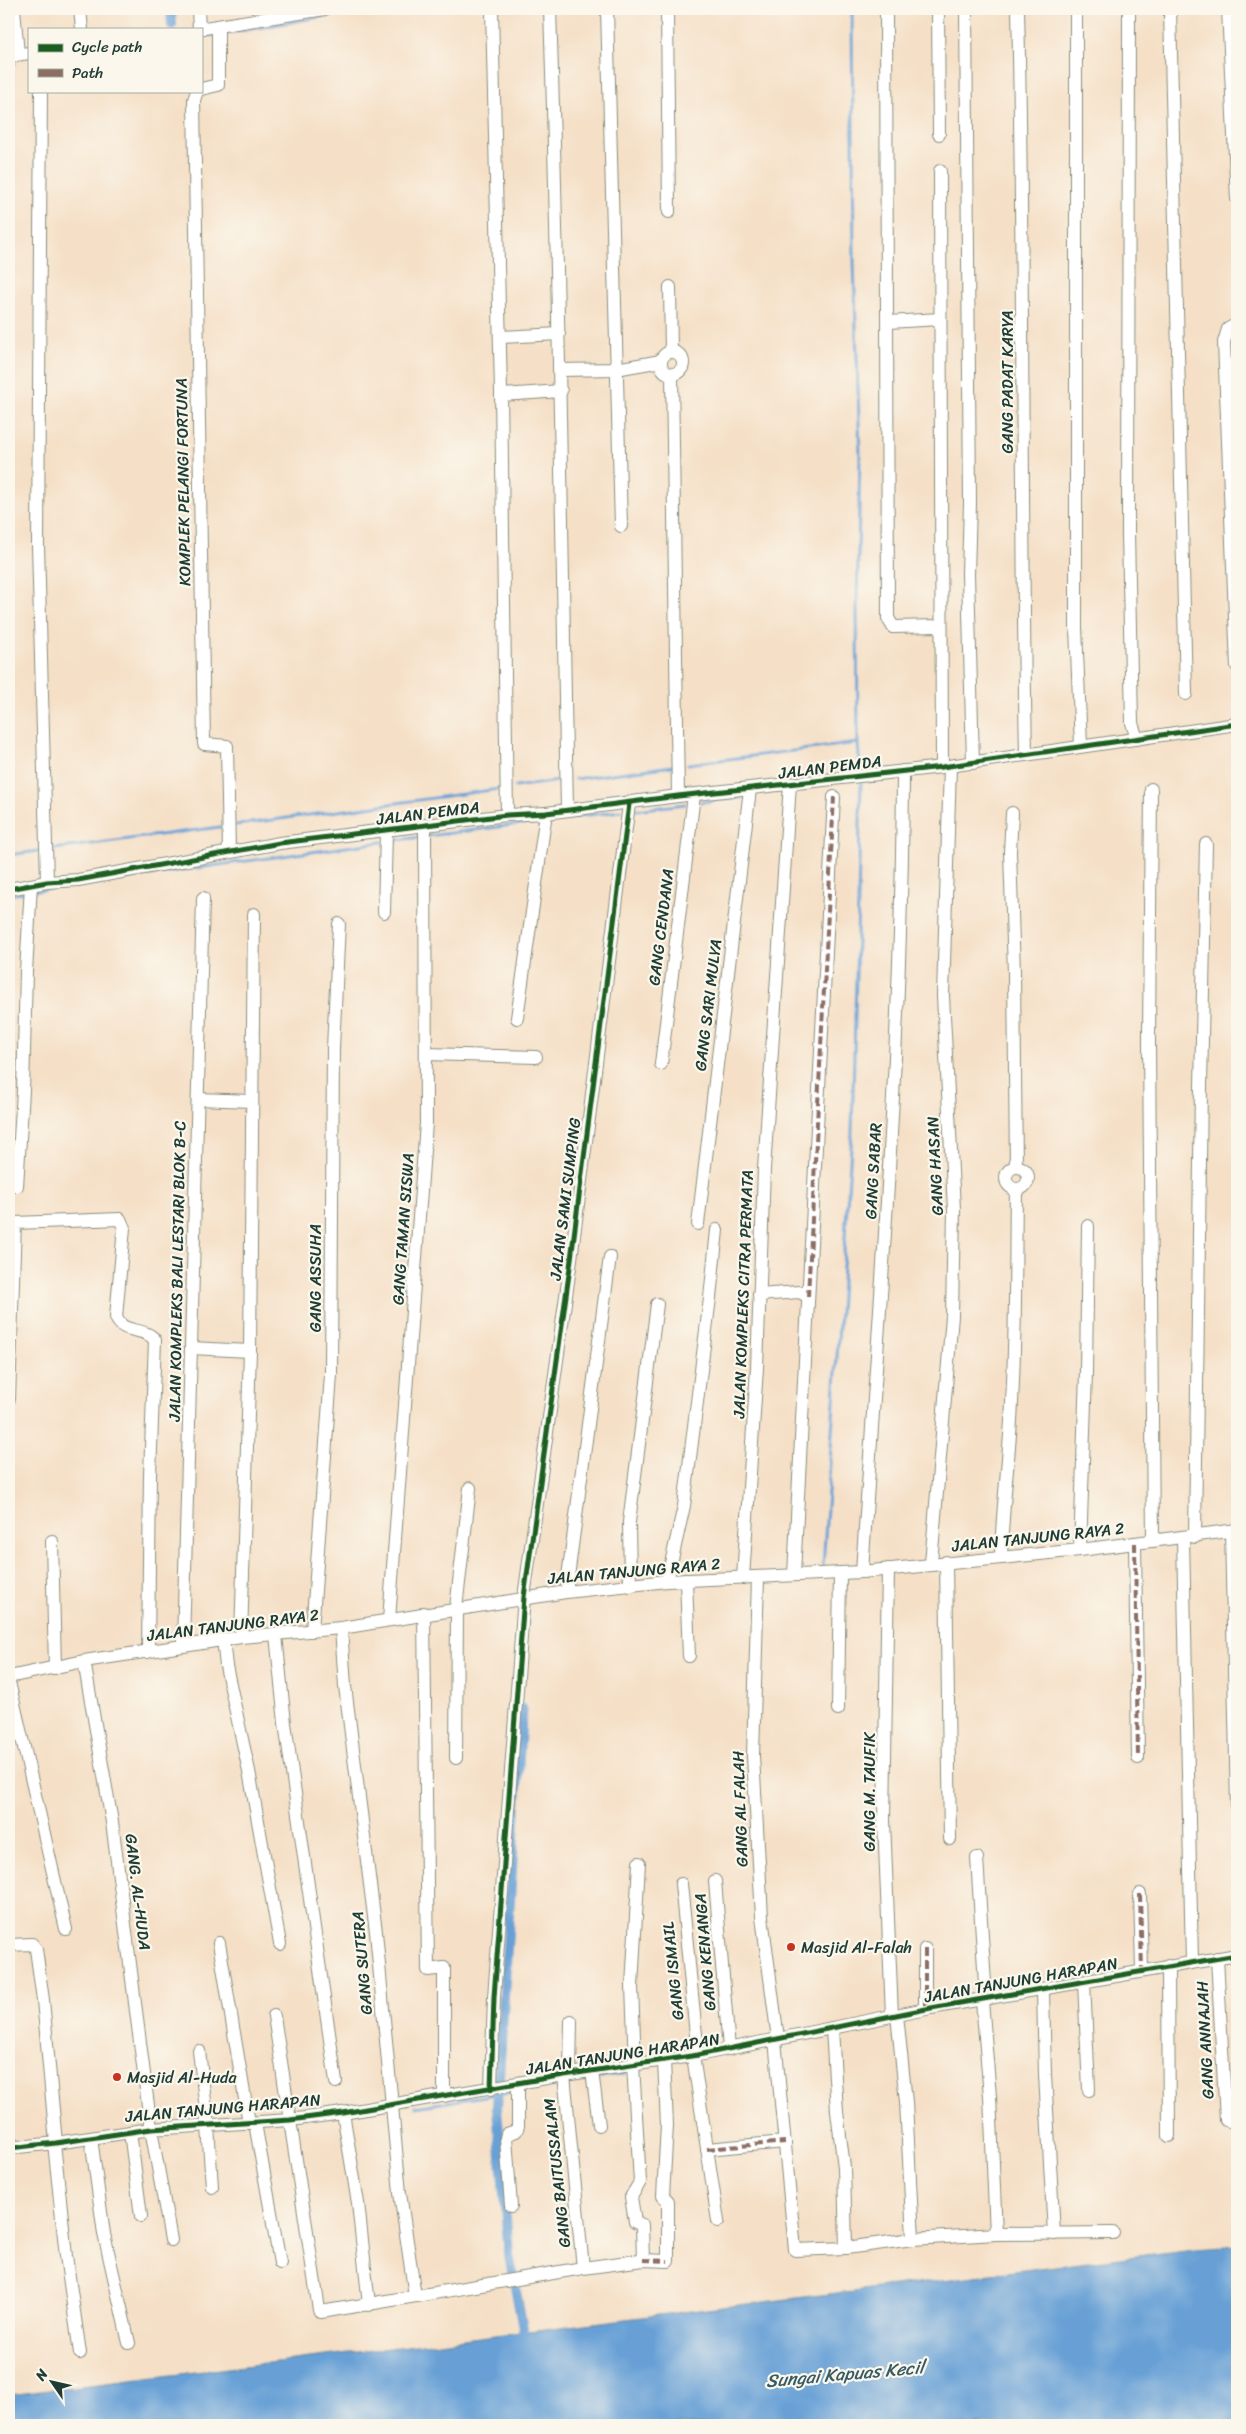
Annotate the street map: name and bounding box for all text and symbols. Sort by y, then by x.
legend [28,28,202,92]
text: Cycle path [72,34,143,60]
text: Path [72,60,103,86]
street label: GANG PADAT KARYA [993,310,1022,454]
street label: KOMPLEK PELANGI FORTUNA [167,378,199,586]
street label: JALAN PEMDA [776,746,883,788]
street label: JALAN PEMDA [374,792,481,834]
street label: GANG CENDANA [639,867,683,987]
street label: GANG SARI MULYA [686,937,730,1073]
street label: JALAN SAMI SUMPING [541,1116,589,1283]
street label: GANG HASAN [918,1116,952,1216]
street label: JALAN KOMPLEKS BALI LESTARI BLOK B-C [160,1120,194,1423]
street label: GANG SABAR [856,1122,890,1220]
street label: GANG TAMAN SISWA [383,1152,423,1306]
street label: JALAN KOMPLEKS CITRA PERMATA [724,1169,762,1420]
street label: GANG ASSUHA [301,1224,330,1332]
street label: JALAN TANJUNG RAYA 2 [949,1514,1126,1561]
street label: JALAN TANJUNG RAYA 2 [546,1549,721,1593]
street label: JALAN TANJUNG RAYA 2 [144,1600,321,1650]
street label: GANG M. TAUFIK [855,1731,884,1851]
street label: GANG AL FALAH [723,1750,757,1868]
street label: GANG. AL-HUDA [116,1832,160,1952]
street label: GANG KENANGA [685,1892,725,2012]
street label: GANG SUTERA [343,1910,381,2016]
street label: GANG ISMAIL [653,1920,693,2022]
place label: Masjid Al-Falah [801,1933,912,1962]
marker: Masjid Al-Falah [785,1941,797,1953]
street label: JALAN TANJUNG HARAPAN [921,1949,1120,2011]
street label: GANG ANNAJAH [1187,1980,1223,2100]
street label: JALAN TANJUNG HARAPAN [523,2024,722,2084]
place label: Masjid Al-Huda [127,2063,237,2092]
marker: Masjid Al-Huda [111,2071,123,2083]
street label: JALAN TANJUNG HARAPAN [123,2085,322,2131]
street label: GANG BAITUSSALAM [535,2097,579,2249]
water label: Sungai Kapuas Kecil [764,2351,929,2397]
north arrow [28,2356,78,2406]
text: N [28,2364,55,2387]

